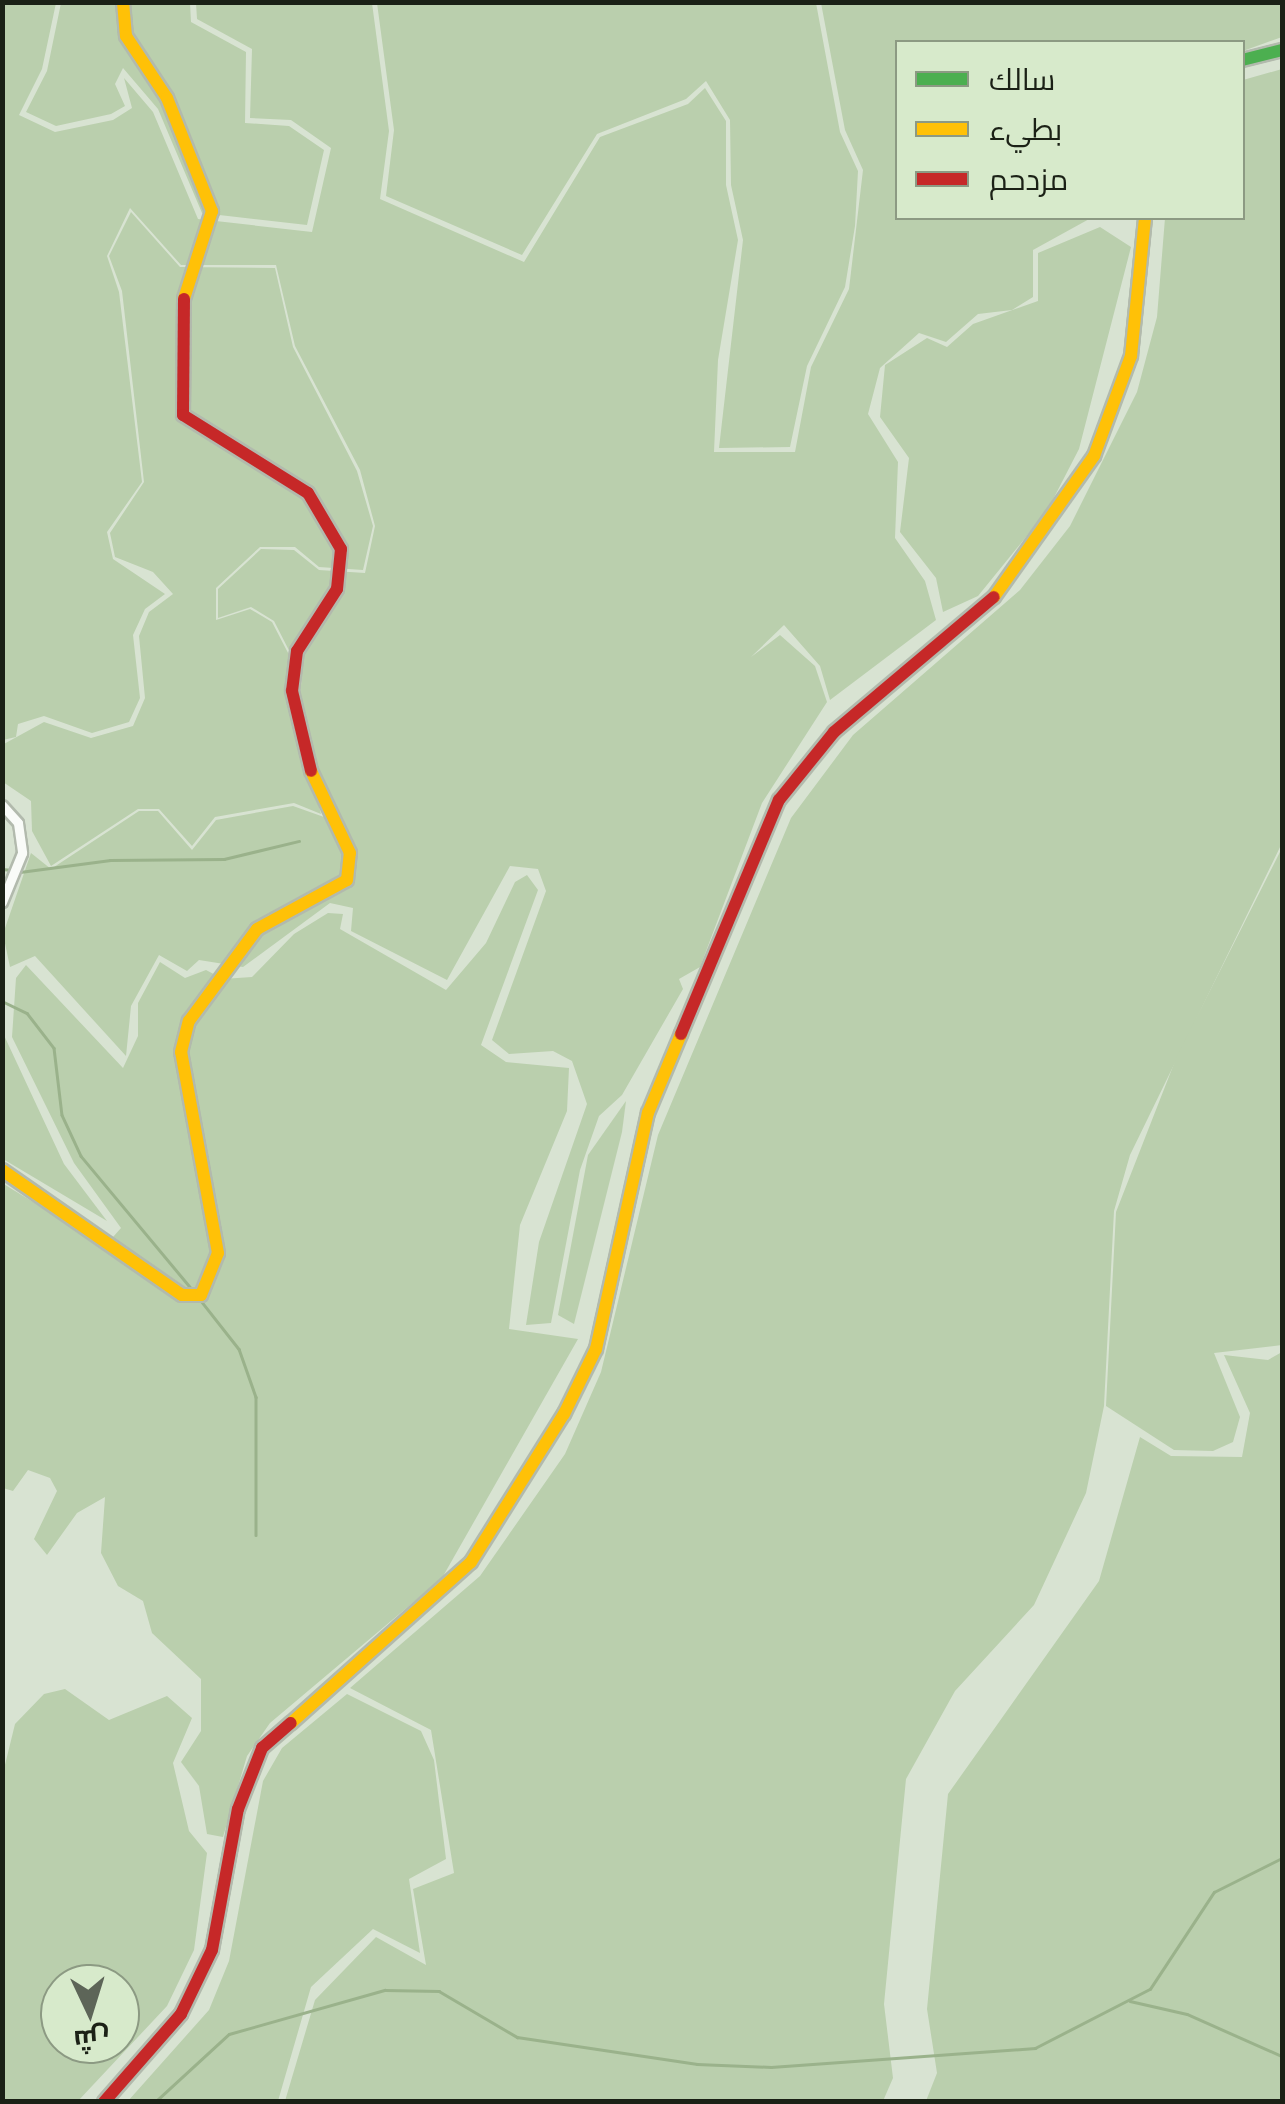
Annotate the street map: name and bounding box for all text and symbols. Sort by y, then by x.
legend [895,40,1245,220]
text: سالك [989,55,1055,99]
text: بطيء [989,105,1062,149]
text: مزدحم [989,155,1068,199]
north arrow [40,1964,140,2064]
text: ش [73,2020,111,2064]

